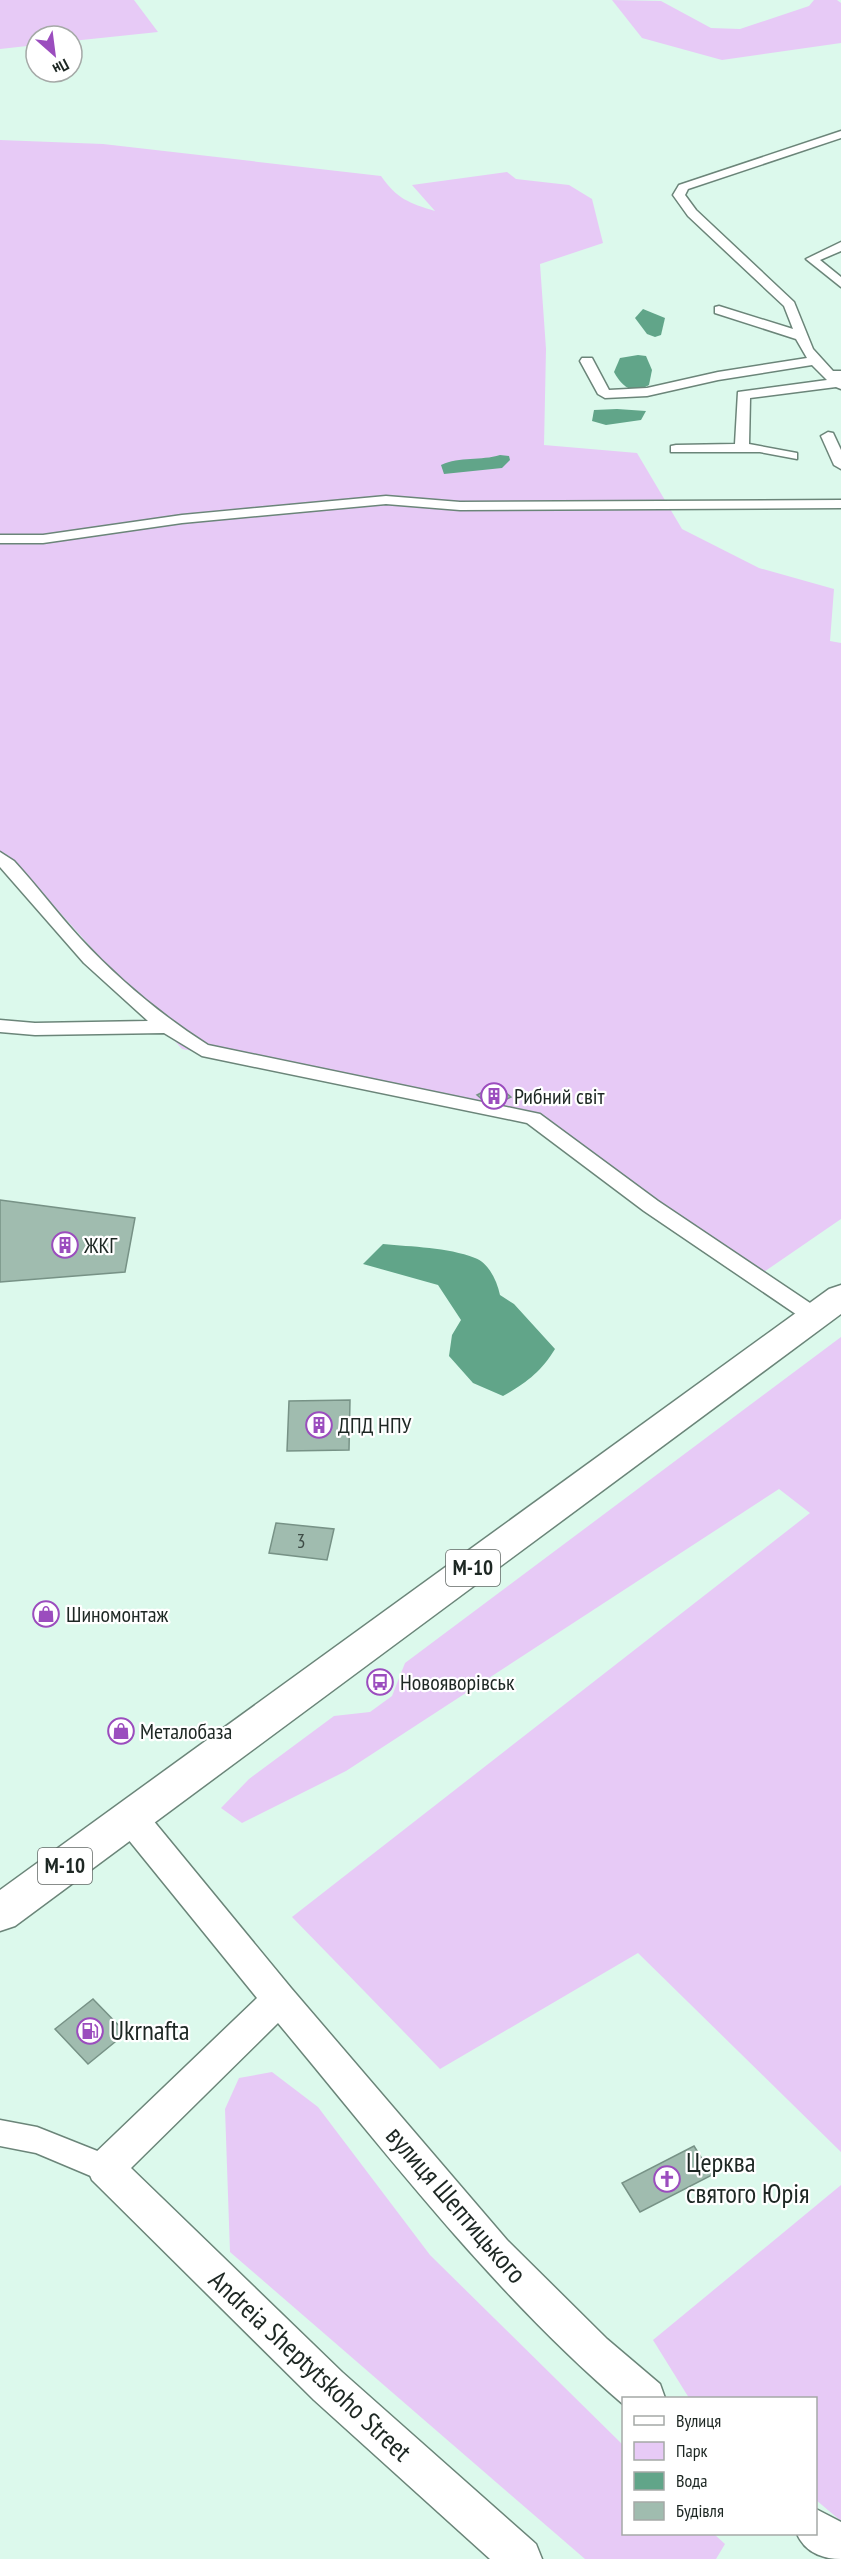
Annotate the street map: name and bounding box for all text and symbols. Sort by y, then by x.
north arrow [24,24,84,84]
text: Пн [50,55,73,80]
building icon: Рибний світ [479,1081,509,1111]
place label: Рибний світ [514,1082,606,1110]
building icon: ЖКГ [50,1230,80,1260]
place label: ЖКГ [83,1231,118,1259]
building icon: ДПД НПУ [304,1410,334,1440]
place label: ДПД НПУ [338,1411,411,1439]
house number: 3 [297,1528,306,1554]
road number: М-10 [446,1550,500,1586]
shop icon: Шиномонтаж [31,1599,61,1629]
place label: Шиномонтаж [66,1600,168,1628]
bus stop icon: Новояворівськ [365,1667,395,1697]
place label: Новояворівськ [400,1668,515,1696]
shop icon: Металобаза [106,1716,136,1746]
place label: Металобаза [140,1717,232,1745]
road number: М-10 [38,1848,92,1884]
place label: Ukrnafta [110,2013,189,2047]
fuel station icon: Ukrnafta [75,2016,105,2046]
street label: вулиця Шептицького [379,2119,534,2290]
place label: Церква святого Юрія [686,2145,809,2210]
church icon: Церква святого Юрія [652,2164,682,2194]
street label: Andreia Sheptytskoho Street [202,2263,419,2468]
legend [622,2397,817,2535]
text: Вулиця [676,2409,721,2432]
text: Парк [676,2439,707,2462]
text: Вода [676,2469,707,2492]
text: Будівля [676,2499,724,2522]

